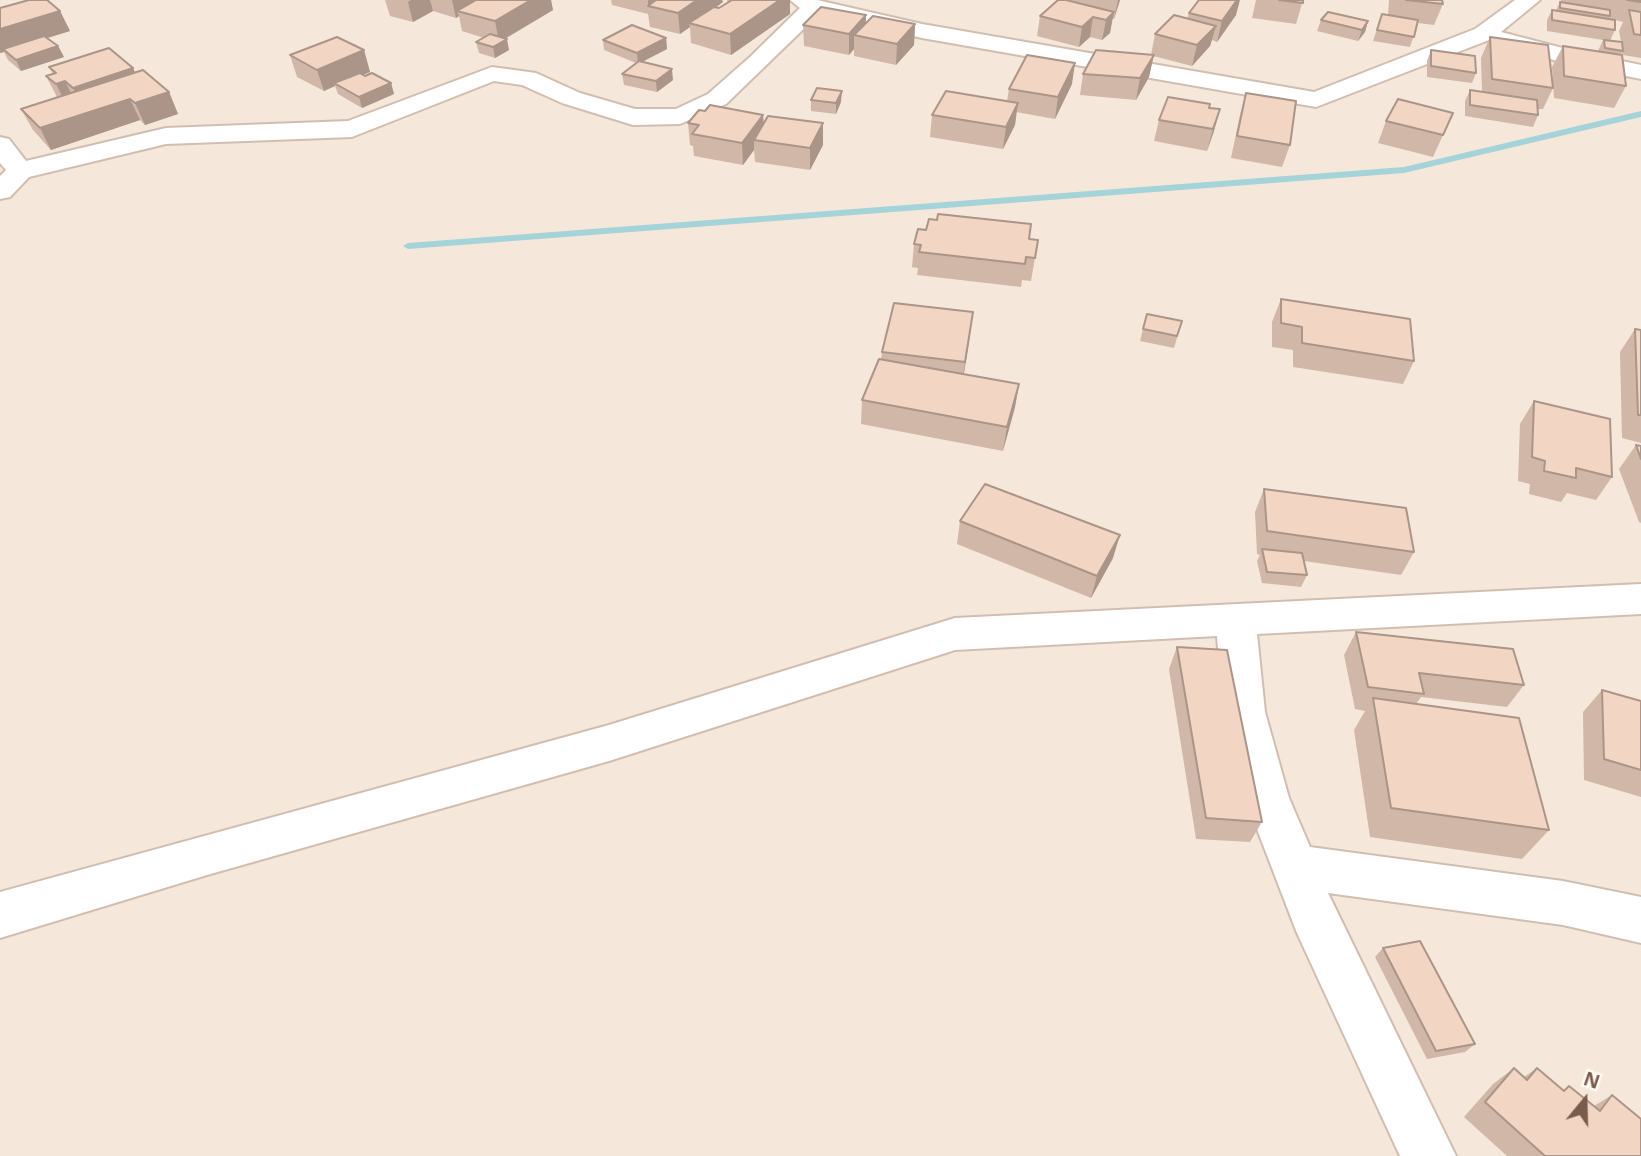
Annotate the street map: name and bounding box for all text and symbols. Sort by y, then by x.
north arrow [1550,1065,1620,1135]
text: N [1580,1065,1603,1095]

